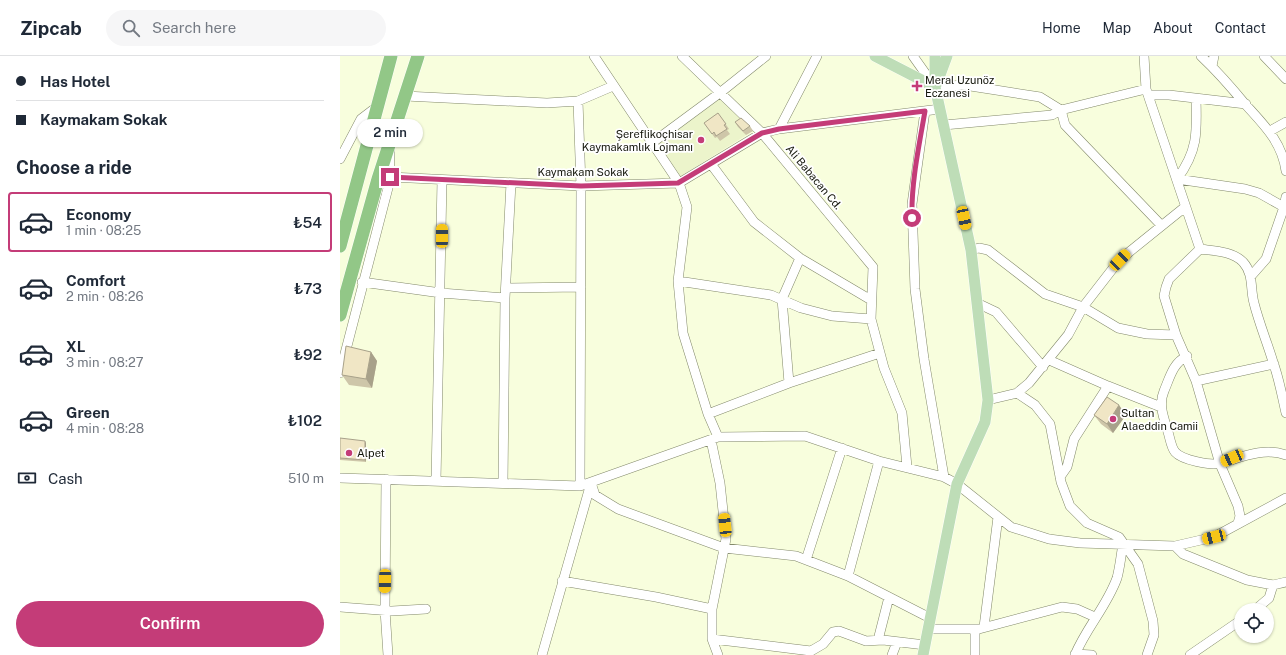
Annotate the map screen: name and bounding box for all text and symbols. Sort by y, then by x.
search box [106,10,386,46]
text: Zipcab [20,17,82,39]
icon: search [120,17,142,39]
text: Search here [152,19,236,36]
text: Home [1042,20,1081,36]
text: Map [1103,20,1131,36]
text: About [1153,20,1193,36]
text: Contact [1215,20,1266,36]
text: Has Hotel [40,73,110,90]
place label: Meral Uzunöz Eczanesi [925,74,994,99]
marker: Meral Uzunöz Eczanesi [912,81,922,91]
text: Kaymakam Sokak [40,111,167,128]
callout: 2 min [357,119,423,147]
text: 2 min [373,125,407,140]
place label: Şereflikoçhisar Kaymakamlık Lojmanı [582,128,693,153]
marker: Şereflikoçhisar Kaymakamlık Lojmanı [696,135,706,145]
street label: Ali Babacan Cd. [784,142,844,212]
text: Choose a ride [16,157,132,178]
street label: Kaymakam Sokak [538,166,628,178]
route end [381,168,399,186]
icon: car [18,204,54,240]
car [956,205,972,231]
text: Economy [66,206,131,223]
route start [903,209,921,227]
text: ₺54 [293,214,322,231]
text: 1 min · 08:25 [66,223,141,238]
car [436,224,448,248]
car [1107,247,1133,273]
icon: car [18,270,54,306]
text: Comfort [66,272,126,289]
text: ₺73 [294,280,322,297]
text: 2 min · 08:26 [66,289,144,304]
icon: car [18,336,54,372]
text: XL [66,338,85,355]
text: ₺92 [294,346,322,363]
text: 3 min · 08:27 [66,355,144,370]
icon: car [18,402,54,438]
text: Green [66,404,110,421]
place label: Sultan Alaeddin Camii [1121,407,1198,432]
text: ₺102 [288,412,322,429]
marker: Sultan Alaeddin Camii [1108,414,1118,424]
text: 4 min · 08:28 [66,421,144,436]
place label: Alpet [357,447,385,459]
marker: Alpet [344,448,354,458]
car [1219,448,1245,468]
icon: cash [16,467,38,489]
text: Cash [48,470,83,487]
text: 510 m [288,471,324,486]
car [718,512,732,538]
car [1201,528,1227,546]
car [379,569,391,593]
button: Confirm [16,601,324,647]
map controls [1234,603,1274,643]
button: locate [1234,603,1274,643]

